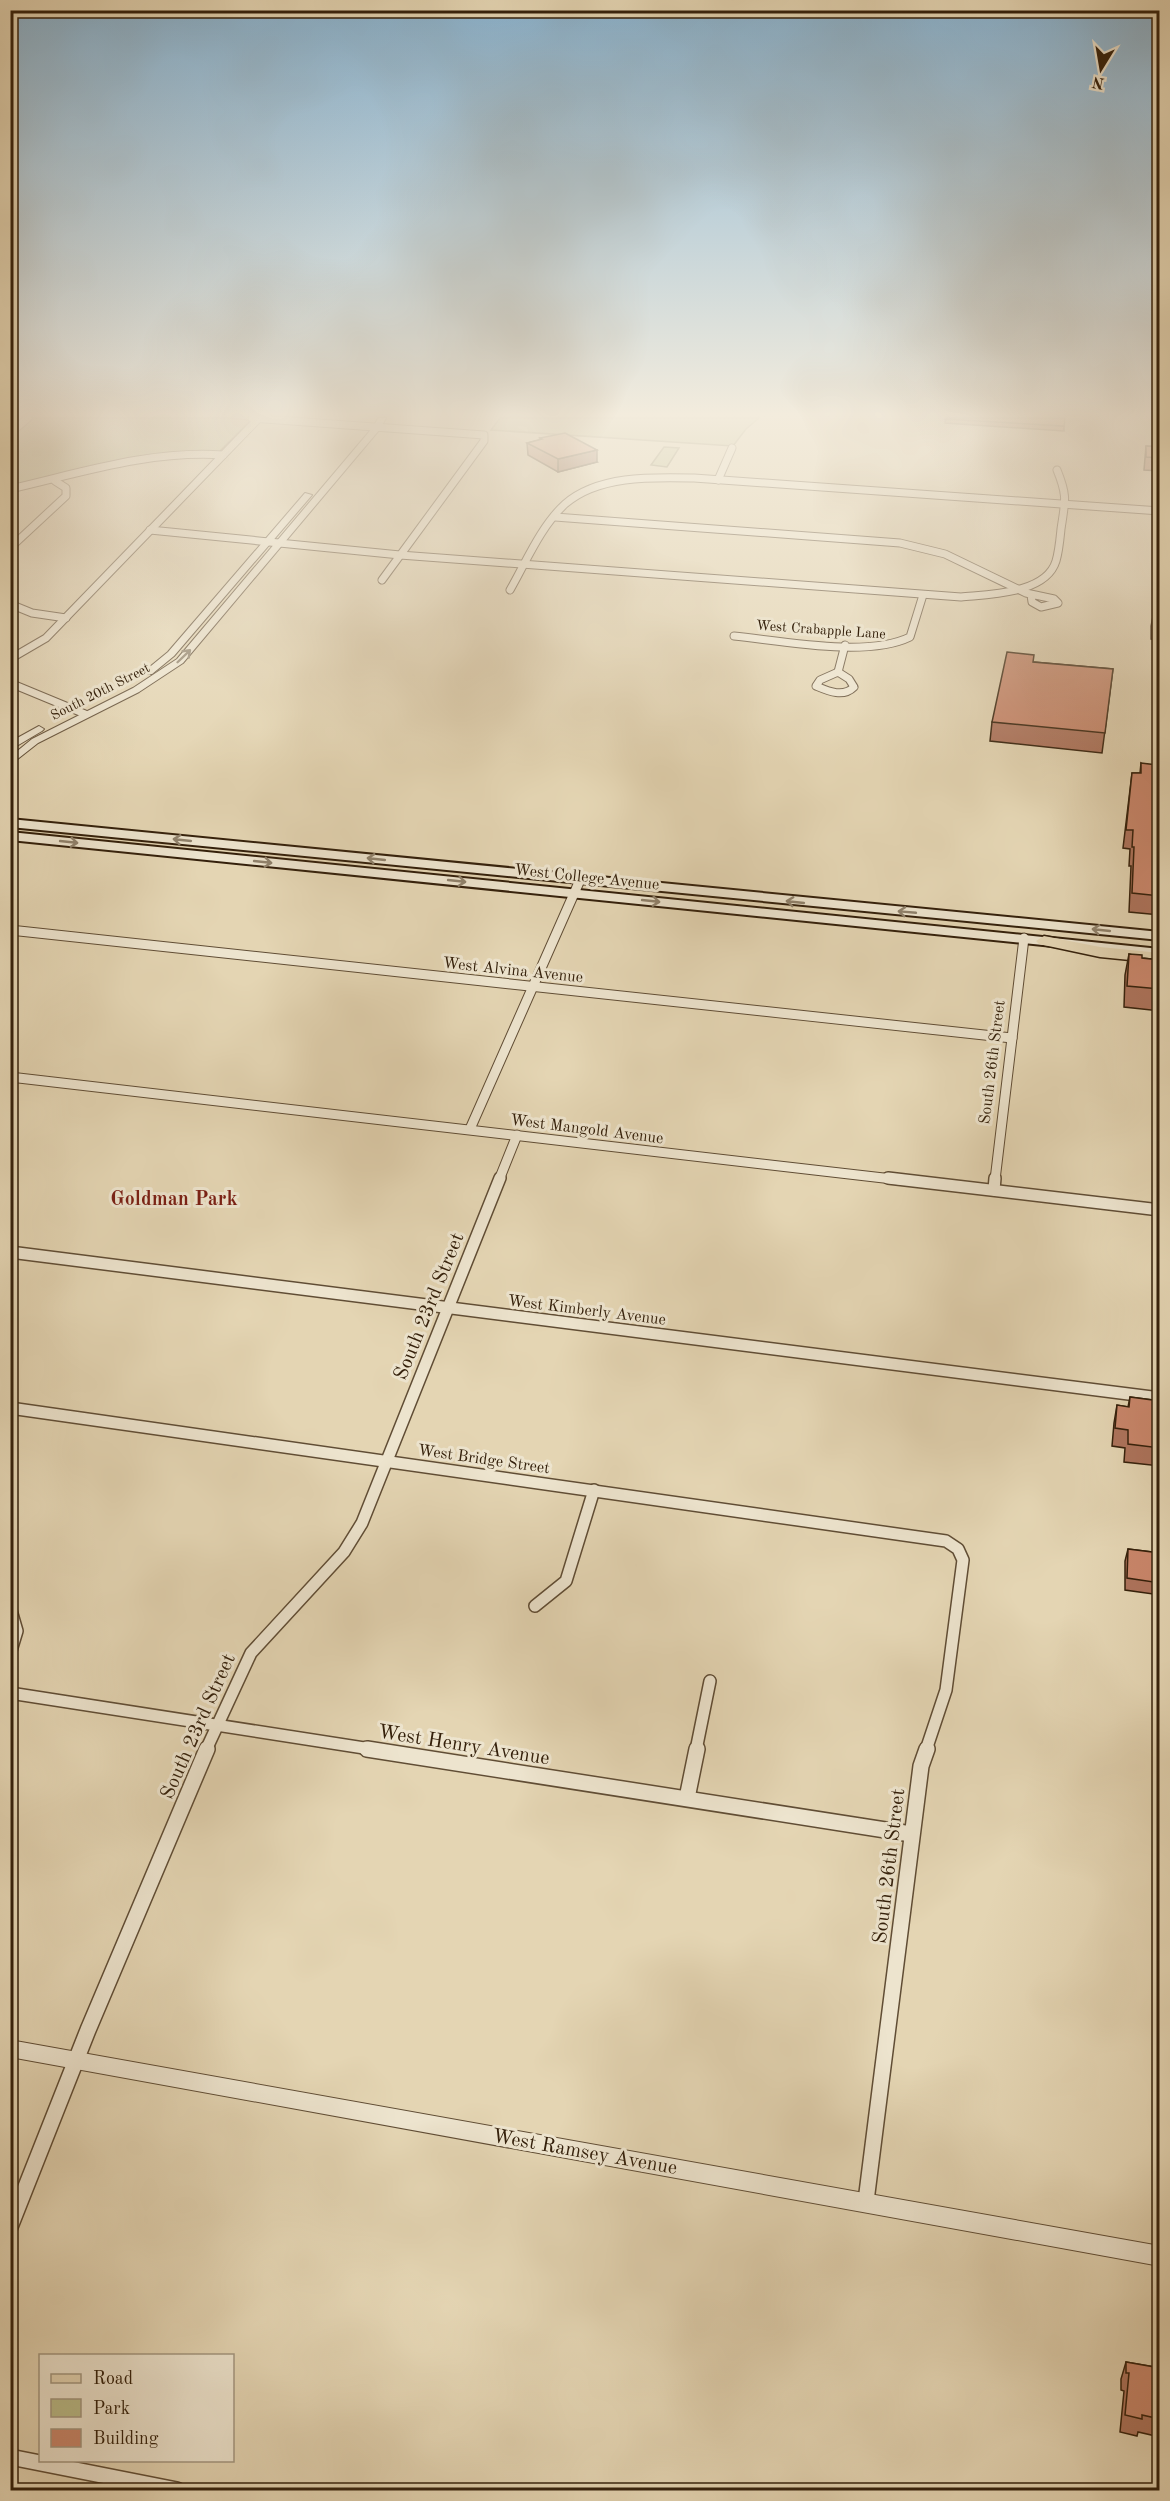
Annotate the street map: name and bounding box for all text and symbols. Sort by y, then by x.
north arrow [1071,39,1131,99]
text: N [1090,73,1106,91]
street label: West Crabapple Lane [756,618,886,642]
one-way arrow [177,648,192,663]
street label: South 20th Street [49,661,152,723]
one-way arrow [172,834,192,845]
one-way arrow [58,837,78,848]
one-way arrow [366,853,386,864]
one-way arrow [252,857,272,868]
street label: West College Avenue [513,862,660,894]
one-way arrow [446,876,466,887]
one-way arrow [640,896,660,907]
one-way arrow [785,896,805,907]
one-way arrow [898,906,918,917]
one-way arrow [1092,924,1112,935]
street label: West Alvina Avenue [442,956,584,986]
street label: South 26th Street [977,999,1009,1125]
street label: West Mangold Avenue [509,1113,664,1147]
district label: Goldman Park [110,1190,238,1210]
street label: South 23rd Street [391,1230,469,1383]
street label: West Kimberly Avenue [507,1293,667,1329]
street label: West Bridge Street [417,1443,551,1477]
street label: South 23rd Street [158,1651,240,1803]
street label: West Henry Avenue [376,1723,551,1769]
street label: South 26th Street [871,1788,909,1945]
street label: West Ramsey Avenue [491,2127,679,2179]
legend [39,2354,234,2462]
text: Road [93,2370,133,2388]
text: Park [93,2400,130,2418]
text: Building [93,2430,159,2448]

